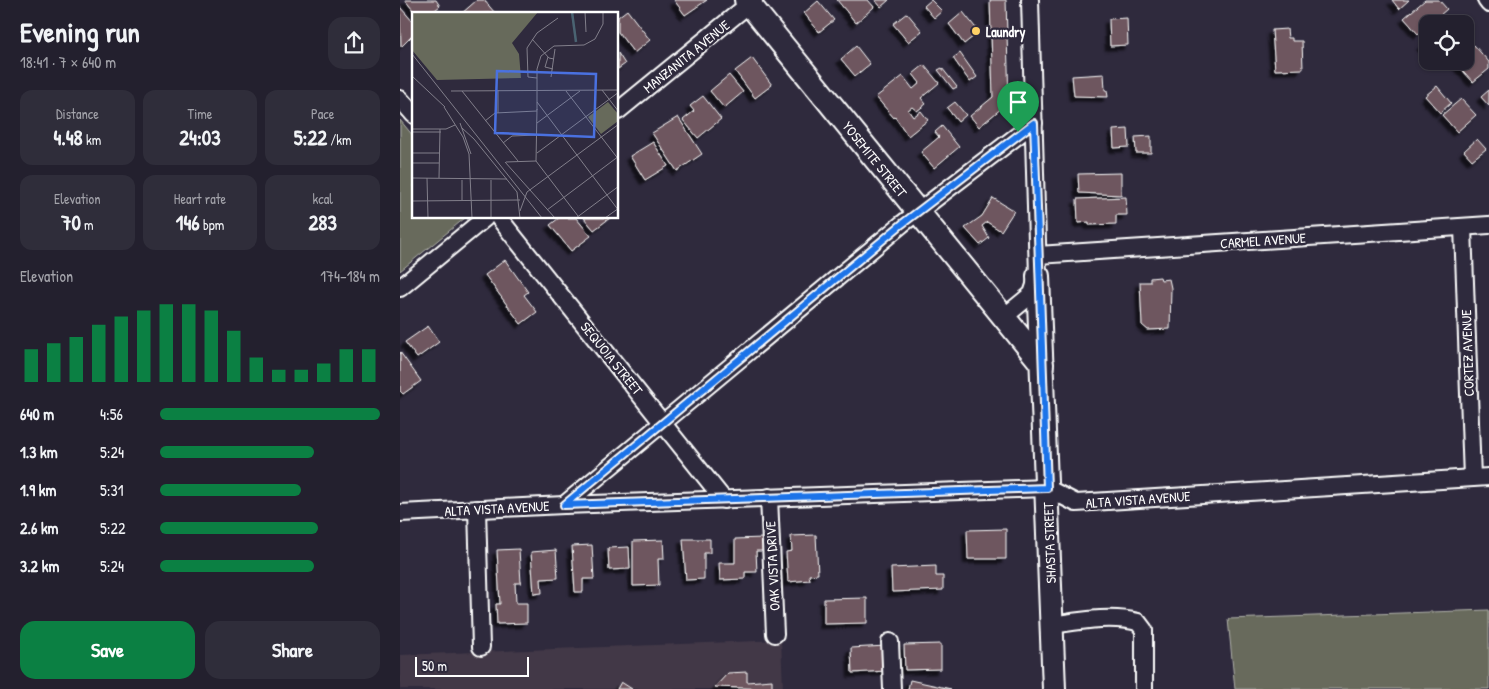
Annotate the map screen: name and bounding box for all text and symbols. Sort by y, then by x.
inset map [412,12,619,219]
text: Evening run [20,13,140,51]
street label: MANZANITA AVENUE [639,15,733,97]
map controls [1419,15,1474,70]
button: locate [1419,15,1474,70]
button: share [328,17,380,69]
place label: Laundry [986,22,1025,43]
marker: Laundry [970,25,982,37]
text: 18:41 · 7 × 640 m [20,51,116,73]
pin [997,81,1039,132]
icon: arrive [1004,88,1032,116]
text: Distance [56,104,99,123]
text: Time [188,104,212,123]
text: Pace [311,104,334,123]
street label: YOSEMITE STREET [839,117,912,201]
text: 4.48 [53,123,83,152]
text: 24:03 [179,123,221,152]
text: 5:22 [294,123,327,152]
text: km [83,130,101,149]
text: /km [327,130,352,149]
text: Elevation [54,189,101,208]
text: Heart rate [174,189,226,208]
text: kcal [312,189,333,208]
text: 70 [61,208,81,237]
text: 146 [176,208,200,237]
text: 283 [308,208,337,237]
text: m [81,215,94,234]
text: bpm [200,215,224,234]
street label: CARMEL AVENUE [1219,228,1307,252]
text: Elevation [20,265,73,287]
text: 174–184 m [320,265,380,287]
street label: CORTEZ AVENUE [1456,309,1478,397]
street label: SEQUOIA STREET [577,317,648,399]
text: 640 m [20,403,54,425]
text: 4:56 [100,403,123,425]
text: 1.3 km [20,441,58,463]
text: 5:24 [100,441,124,463]
text: 1.9 km [20,479,56,501]
text: 5:31 [100,479,123,501]
street label: ALTA VISTA AVENUE [1085,486,1191,512]
street label: ALTA VISTA AVENUE [444,496,550,520]
street label: SHASTA STREET [1038,502,1060,584]
text: 2.6 km [20,517,59,539]
text: 5:22 [100,517,125,539]
street label: OAK VISTA DRIVE [760,521,784,611]
text: 3.2 km [20,555,59,577]
text: 5:24 [100,555,124,577]
button: Save [20,621,195,679]
button: Share [205,621,380,679]
scale bar [415,654,529,677]
text: 50 m [422,656,447,675]

